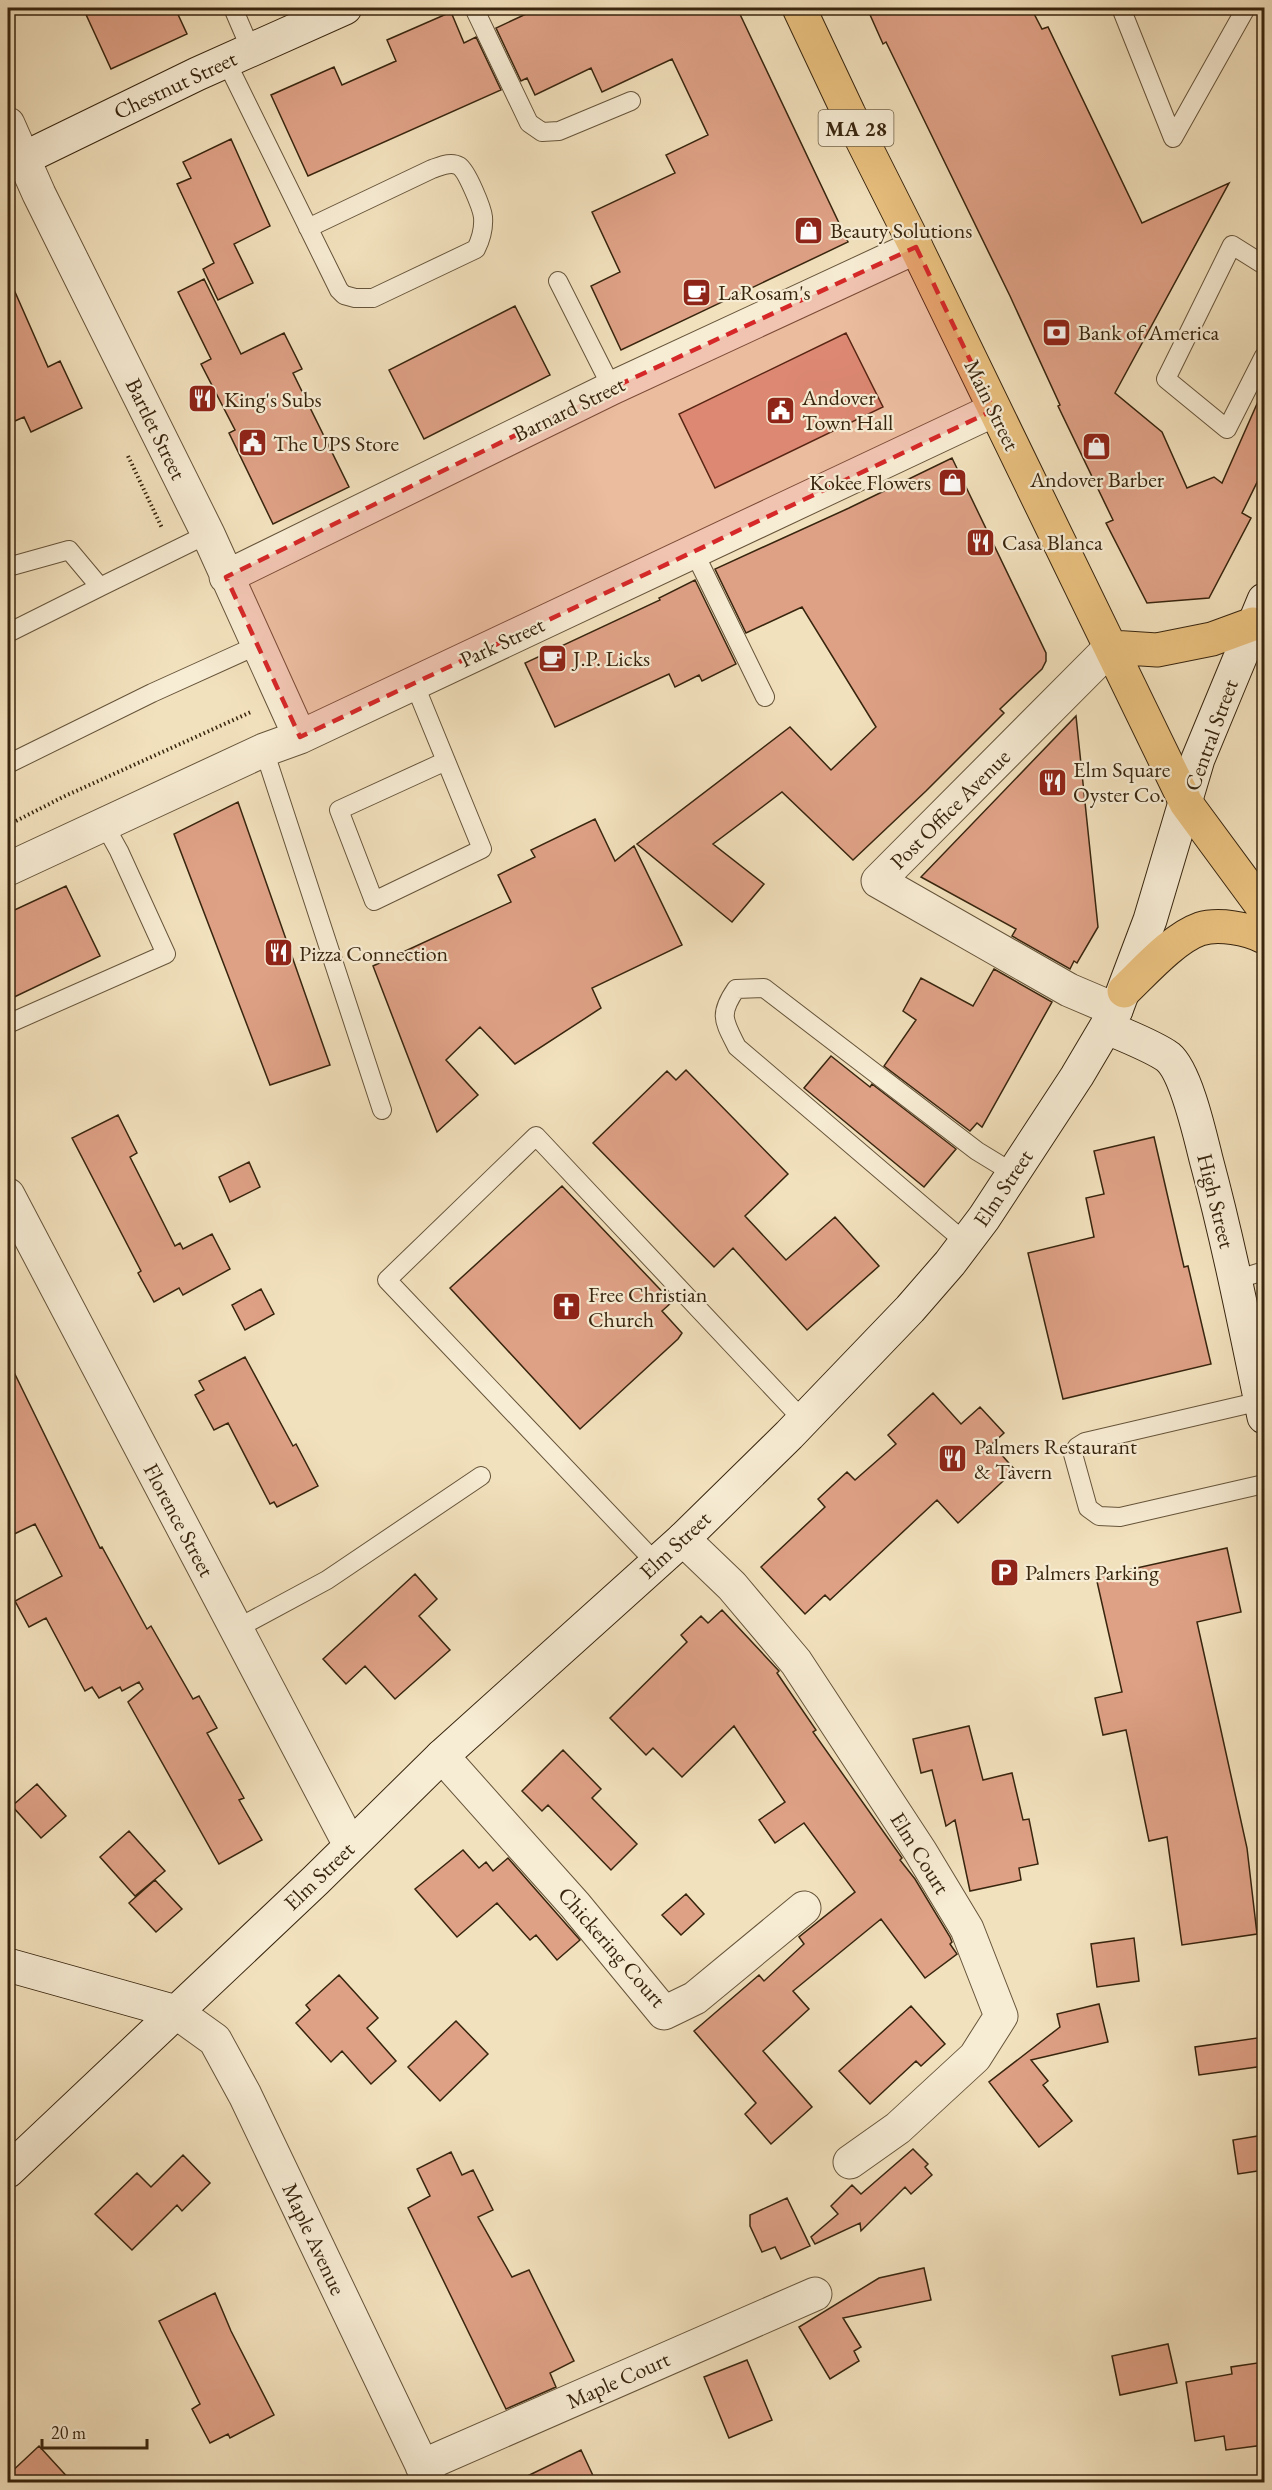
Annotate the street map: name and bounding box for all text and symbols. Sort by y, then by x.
street label: Chestnut Street [109,44,241,126]
road number: MA 28 [818,110,894,146]
shop icon: Beauty Solutions [793,214,825,246]
place label: Beauty Solutions [830,216,972,245]
cafe icon: LaRosam's [681,276,713,308]
place label: LaRosam's [718,278,811,307]
bank icon: Bank of America [1041,316,1073,348]
place label: Bank of America [1078,318,1220,347]
street label: Main Street [958,355,1027,455]
street label: Barnard Street [508,369,630,448]
street label: Bartlet Street [119,373,193,485]
restaurant icon: King's Subs [187,383,219,415]
place label: Andover Town Hall [801,383,893,437]
place label: King's Subs [224,385,322,414]
public building icon: Andover Town Hall [765,394,797,426]
public building icon: The UPS Store [236,427,268,459]
place label: The UPS Store [273,429,399,458]
shop icon: Andover Barber [1081,431,1113,463]
place label: Andover Barber [1029,465,1165,494]
shop icon: Kokee Flowers [936,466,968,498]
place label: Kokee Flowers [809,468,931,497]
restaurant icon: Casa Blanca [965,526,997,558]
place label: Casa Blanca [1002,528,1103,557]
street label: Park Street [455,610,549,674]
cafe icon: J.P. Licks [536,642,568,674]
place label: J.P. Licks [571,644,650,673]
street label: Central Street [1177,675,1245,795]
street label: Post Office Avenue [884,742,1017,875]
place label: Elm Square Oyster Co. [1073,755,1171,809]
restaurant icon: Elm Square Oyster Co. [1036,766,1068,798]
restaurant icon: Pizza Connection [262,937,294,969]
place label: Pizza Connection [299,939,449,968]
street label: Elm Street [967,1144,1040,1232]
street label: High Street [1190,1151,1242,1252]
place label: Free Christian Church [588,1280,708,1334]
church icon: Free Christian Church [551,1291,583,1323]
place label: Palmers Restaurant & Tavern [974,1432,1137,1486]
restaurant icon: Palmers Restaurant & Tavern [937,1443,969,1475]
street label: Florence Street [137,1458,221,1582]
street label: Elm Street [633,1504,717,1585]
parking icon: Palmers Parking [988,1556,1020,1588]
place label: Palmers Parking [1025,1558,1159,1587]
street label: Elm Court [883,1806,957,1900]
street label: Elm Street [277,1835,361,1917]
street label: Chickering Court [552,1881,672,2014]
street label: Maple Avenue [275,2178,353,2300]
street label: Maple Court [562,2344,674,2416]
scale bar [42,2412,147,2450]
text: 20 m [51,2421,86,2444]

